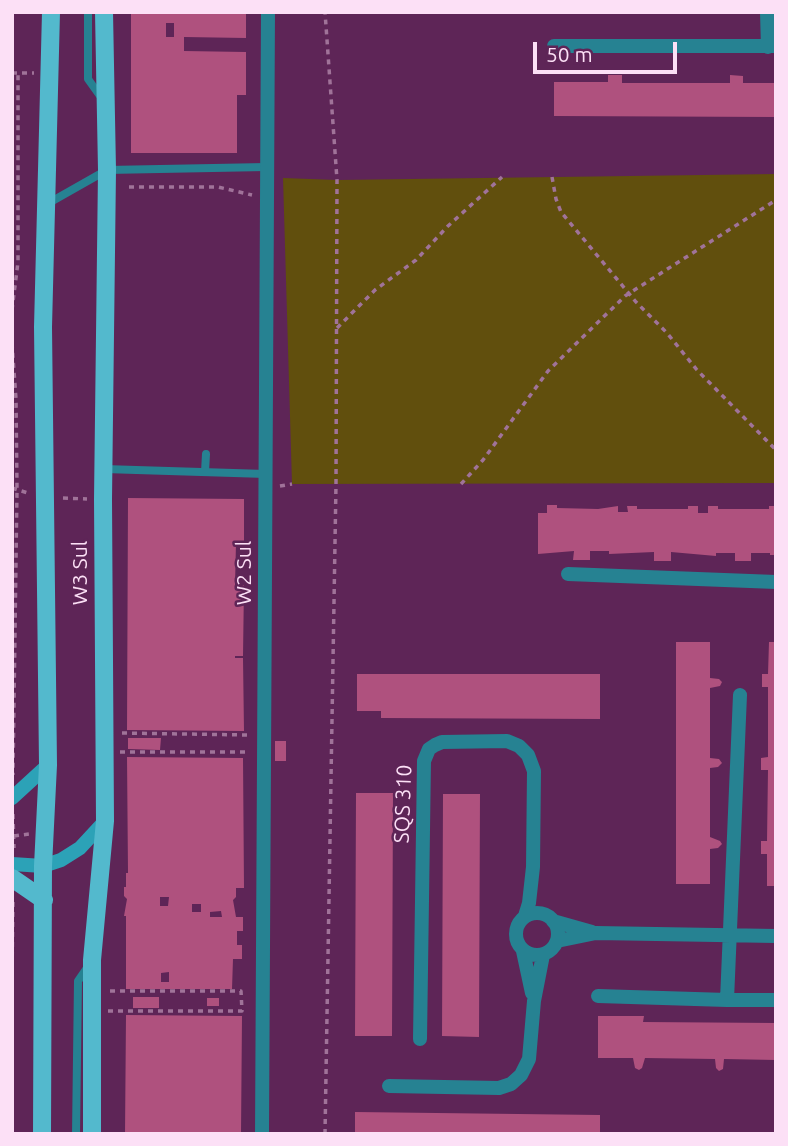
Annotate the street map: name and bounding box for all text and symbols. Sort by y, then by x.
scale bar [536,28,680,72]
text: 50 m [546,42,593,66]
street label: W3 Sul [67,541,93,605]
street label: W2 Sul [231,541,257,605]
street label: SQS 310 [389,764,417,844]

